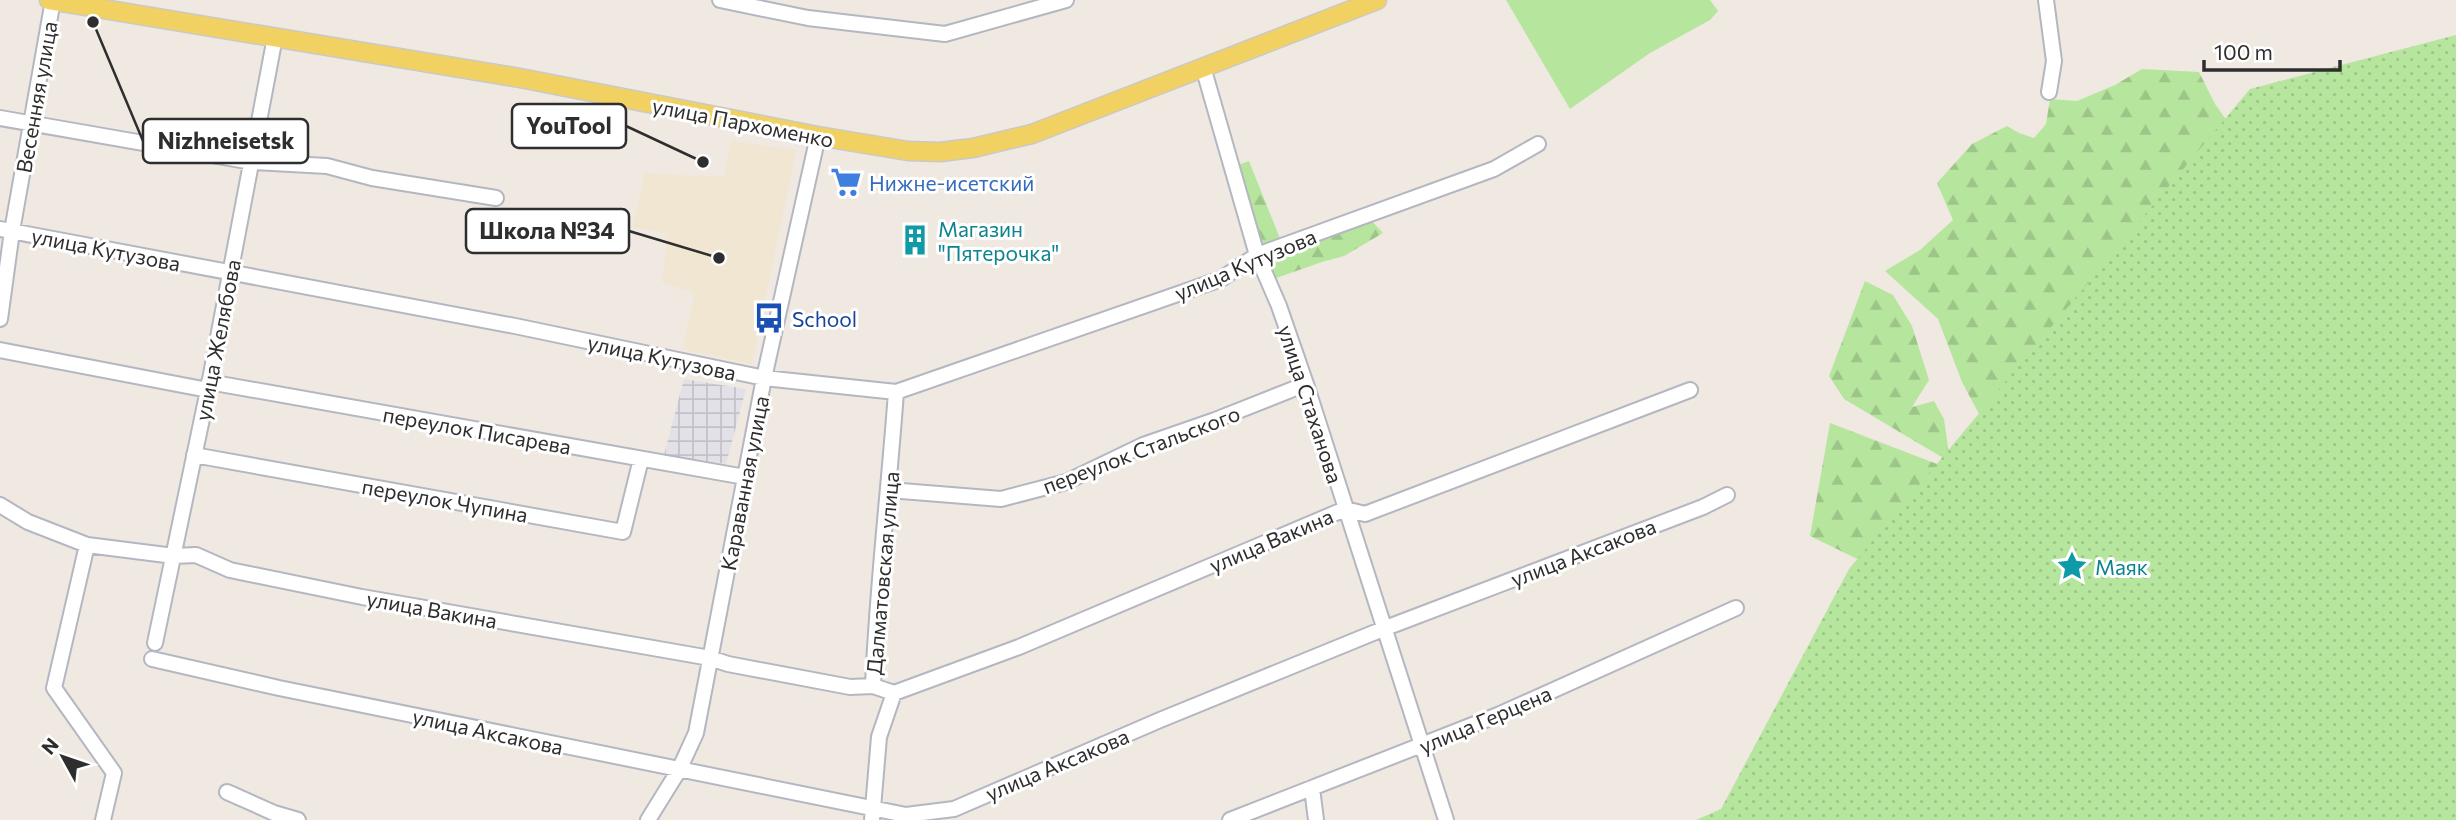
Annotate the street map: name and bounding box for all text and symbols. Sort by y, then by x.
street label: Весенняя улица [10,19,62,175]
scale bar [2204,28,2340,72]
text: 100 m [2214,39,2273,64]
street label: улица Пархоменко [650,92,836,152]
callout: YouTool [512,104,626,148]
text: YouTool [526,111,612,139]
callout: Nizhneisetsk [143,119,308,163]
text: Nizhneisetsk [157,126,295,154]
supermarket icon: Нижне-исетский [829,165,863,199]
place label: Нижне-исетский [869,170,1034,195]
callout: Школа №34 [466,209,629,253]
text: Школа №34 [479,216,615,244]
place label: Магазин "Пятерочка" [938,216,1059,265]
street label: улица Кутузова [29,222,183,276]
building icon: Магазин "Пятерочка" [898,223,932,257]
street label: улица Кутузова [1171,223,1319,305]
street label: улица Желябова [189,257,245,423]
bus stop icon: School [752,301,786,335]
place label: School [792,306,857,331]
street label: улица Стаханова [1274,322,1348,486]
street label: улица Кутузова [585,329,739,385]
street label: Караванная улица [715,394,773,572]
street label: переулок Стальского [1039,400,1243,498]
street label: переулок Писарева [381,401,573,459]
street label: Далматовская улица [861,470,903,676]
street label: переулок Чупина [360,473,530,527]
street label: улица Вакина [1205,503,1337,577]
street label: улица Аксакова [1507,513,1659,591]
place icon: Маяк [2055,549,2089,583]
place label: Маяк [2095,554,2148,579]
street label: улица Вакина [365,585,499,633]
street label: улица Герцена [1415,680,1555,758]
street label: улица Аксакова [410,703,566,759]
north arrow [28,722,98,792]
street label: улица Аксакова [982,723,1132,805]
text: N [36,733,63,759]

